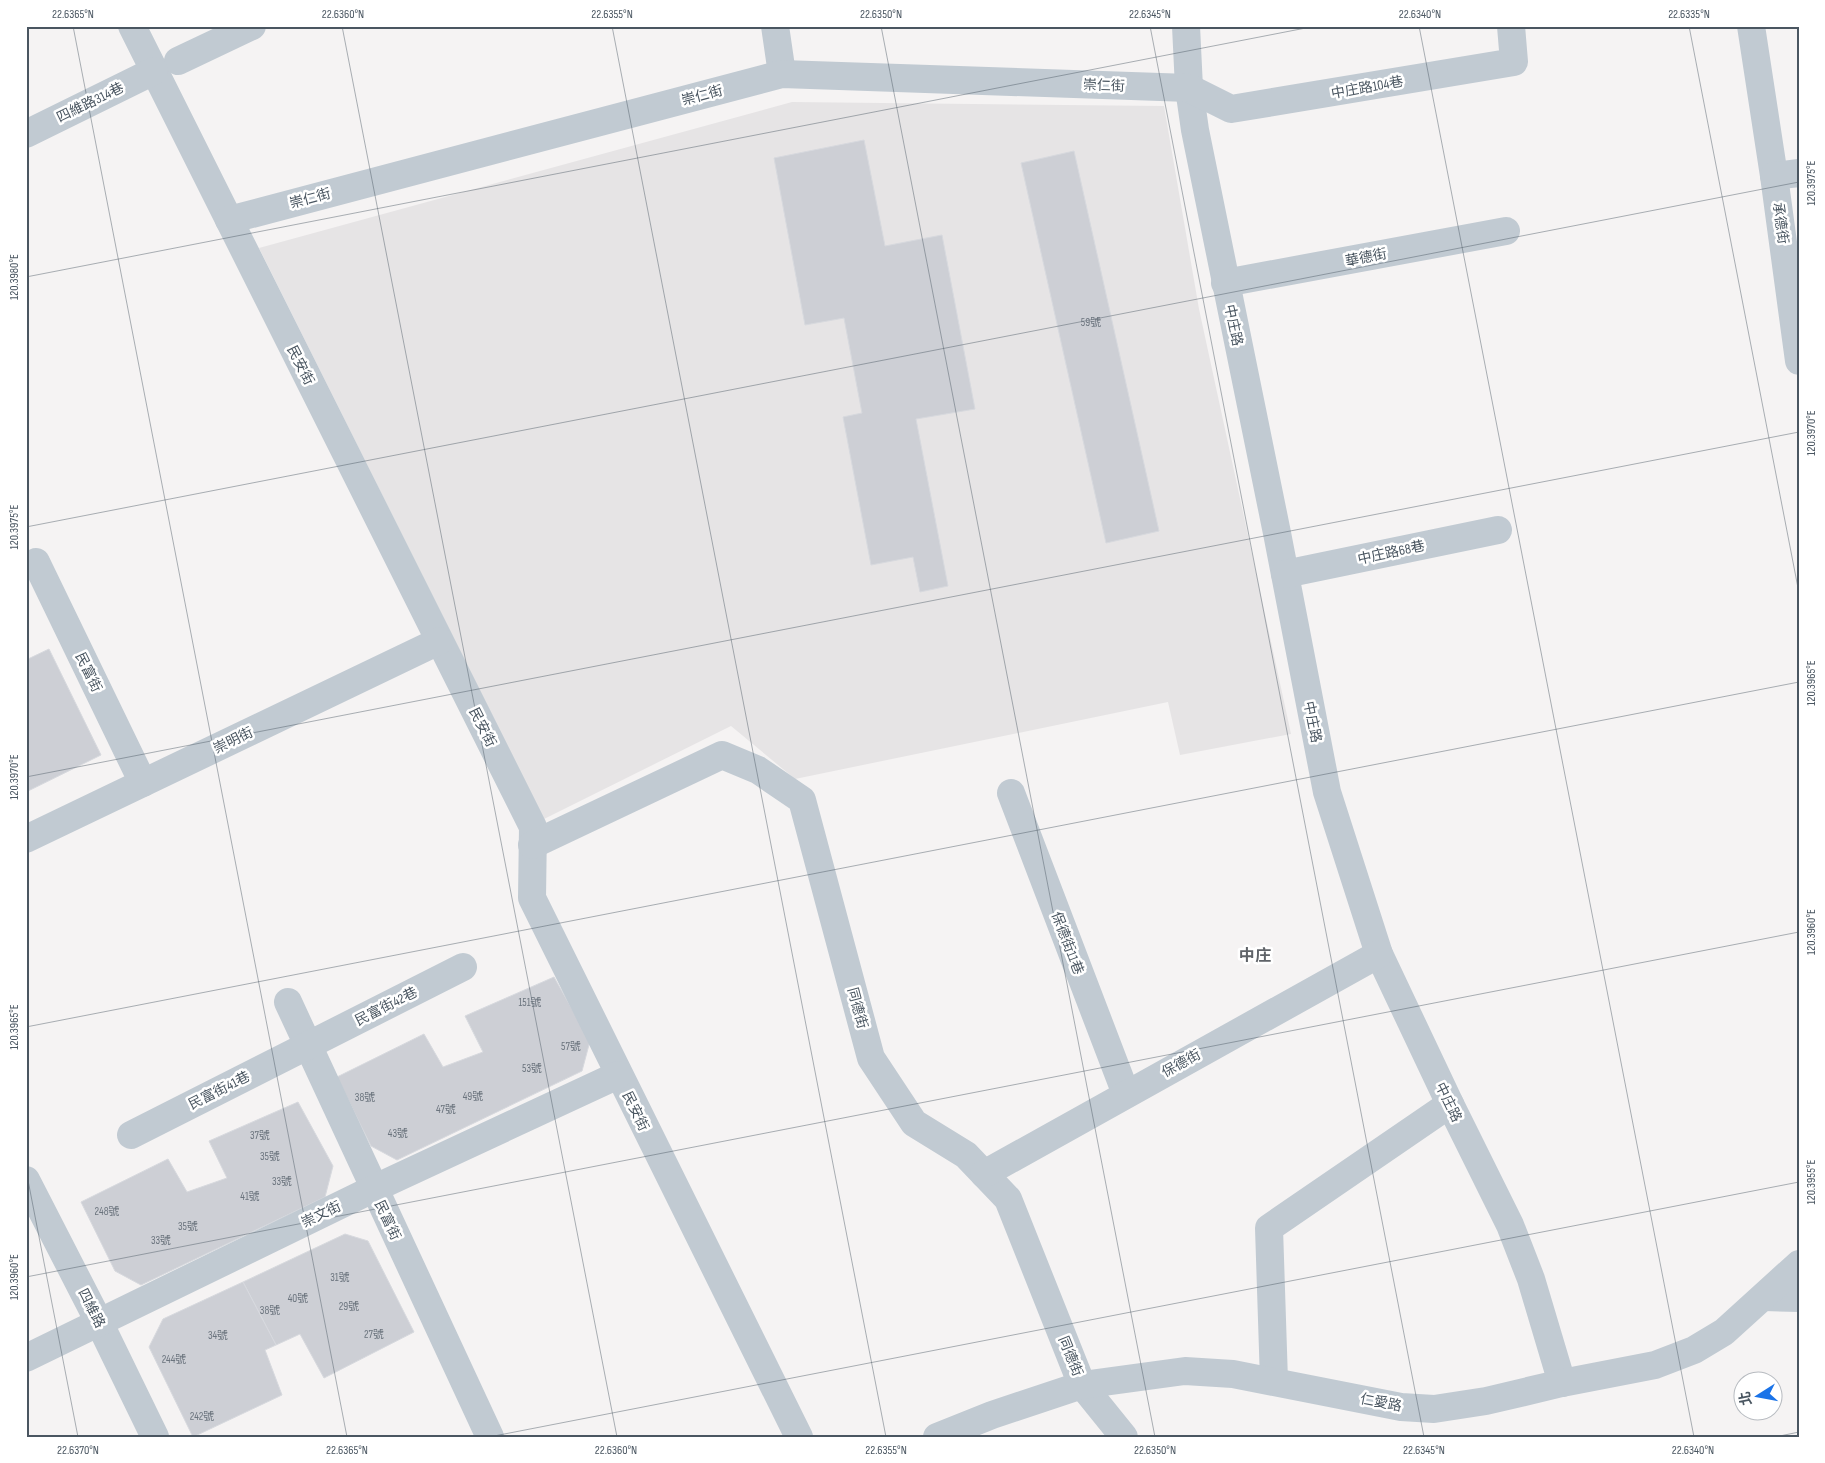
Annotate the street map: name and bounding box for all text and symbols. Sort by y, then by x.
text: 22.6365°N [52,7,94,22]
text: 22.6360°N [322,7,364,22]
text: 22.6355°N [591,7,633,22]
text: 22.6350°N [860,7,902,22]
text: 22.6345°N [1129,7,1171,22]
text: 22.6340°N [1399,7,1441,22]
text: 22.6335°N [1668,7,1710,22]
street label: 中庄路104巷 [1330,73,1405,102]
street label: 崇仁街 [1083,76,1125,95]
street label: 四維路314巷 [54,79,127,126]
street label: 崇仁街 [680,82,725,109]
text: 120.3975°E [1804,160,1819,206]
street label: 崇仁街 [288,185,333,212]
street label: 承德街 [1769,201,1792,245]
street label: 華德街 [1344,245,1388,270]
text: 120.3980°E [7,254,22,300]
street label: 中庄路 [1221,303,1246,347]
house number: 59號 [1081,316,1101,329]
street label: 民安街 [283,343,318,388]
text: 120.3970°E [1804,410,1819,456]
text: 120.3975°E [7,504,22,550]
street label: 中庄路68巷 [1356,537,1426,568]
street label: 民富街 [72,650,105,695]
text: 120.3965°E [1804,660,1819,706]
street label: 中庄路 [1300,700,1325,744]
street label: 民安街 [465,705,500,750]
street label: 崇明街 [211,724,256,757]
text: 120.3970°E [7,754,22,800]
street label: 保德街11巷 [1048,909,1087,977]
text: 120.3960°E [1804,909,1819,955]
district label: 中庄 [1239,947,1271,966]
street label: 民富街42巷 [352,984,420,1029]
street label: 同德街 [844,986,871,1031]
house number: 151號 [518,996,542,1009]
text: 120.3965°E [7,1004,22,1050]
house number: 57號 [561,1040,581,1053]
street label: 保德街 [1159,1046,1204,1081]
house number: 53號 [522,1062,542,1075]
street label: 民富街41巷 [186,1068,253,1113]
street label: 中庄路 [1432,1080,1465,1125]
street label: 民安街 [619,1089,652,1134]
house number: 49號 [463,1090,483,1103]
house number: 38號 [355,1091,375,1104]
house number: 47號 [436,1103,456,1116]
house number: 43號 [388,1127,408,1140]
house number: 37號 [250,1129,270,1142]
house number: 35號 [260,1150,280,1163]
text: 120.3955°E [1804,1159,1819,1205]
house number: 33號 [272,1175,292,1188]
house number: 41號 [240,1190,260,1203]
street label: 崇文街 [299,1198,344,1231]
street label: 民富街 [371,1198,404,1243]
house number: 248號 [95,1205,119,1218]
house number: 35號 [178,1220,198,1233]
house number: 33號 [151,1234,171,1247]
text: 120.3960°E [7,1254,22,1300]
house number: 31號 [330,1271,350,1284]
street label: 四維路 [74,1286,109,1331]
house number: 40號 [288,1292,308,1305]
house number: 29號 [339,1300,359,1313]
house number: 38號 [260,1304,280,1317]
house number: 27號 [364,1328,384,1341]
house number: 34號 [208,1329,228,1342]
street label: 同德街 [1055,1334,1086,1379]
house number: 244號 [162,1353,186,1366]
north arrow [1732,1370,1782,1420]
street label: 仁愛路 [1359,1390,1403,1415]
text: 北 [1736,1390,1755,1407]
house number: 242號 [190,1410,214,1423]
text: 22.6370°N [57,1443,99,1458]
text: 22.6365°N [326,1443,368,1458]
text: 22.6360°N [595,1443,637,1458]
text: 22.6355°N [865,1443,907,1458]
text: 22.6350°N [1134,1443,1176,1458]
text: 22.6345°N [1403,1443,1445,1458]
text: 22.6340°N [1672,1443,1714,1458]

